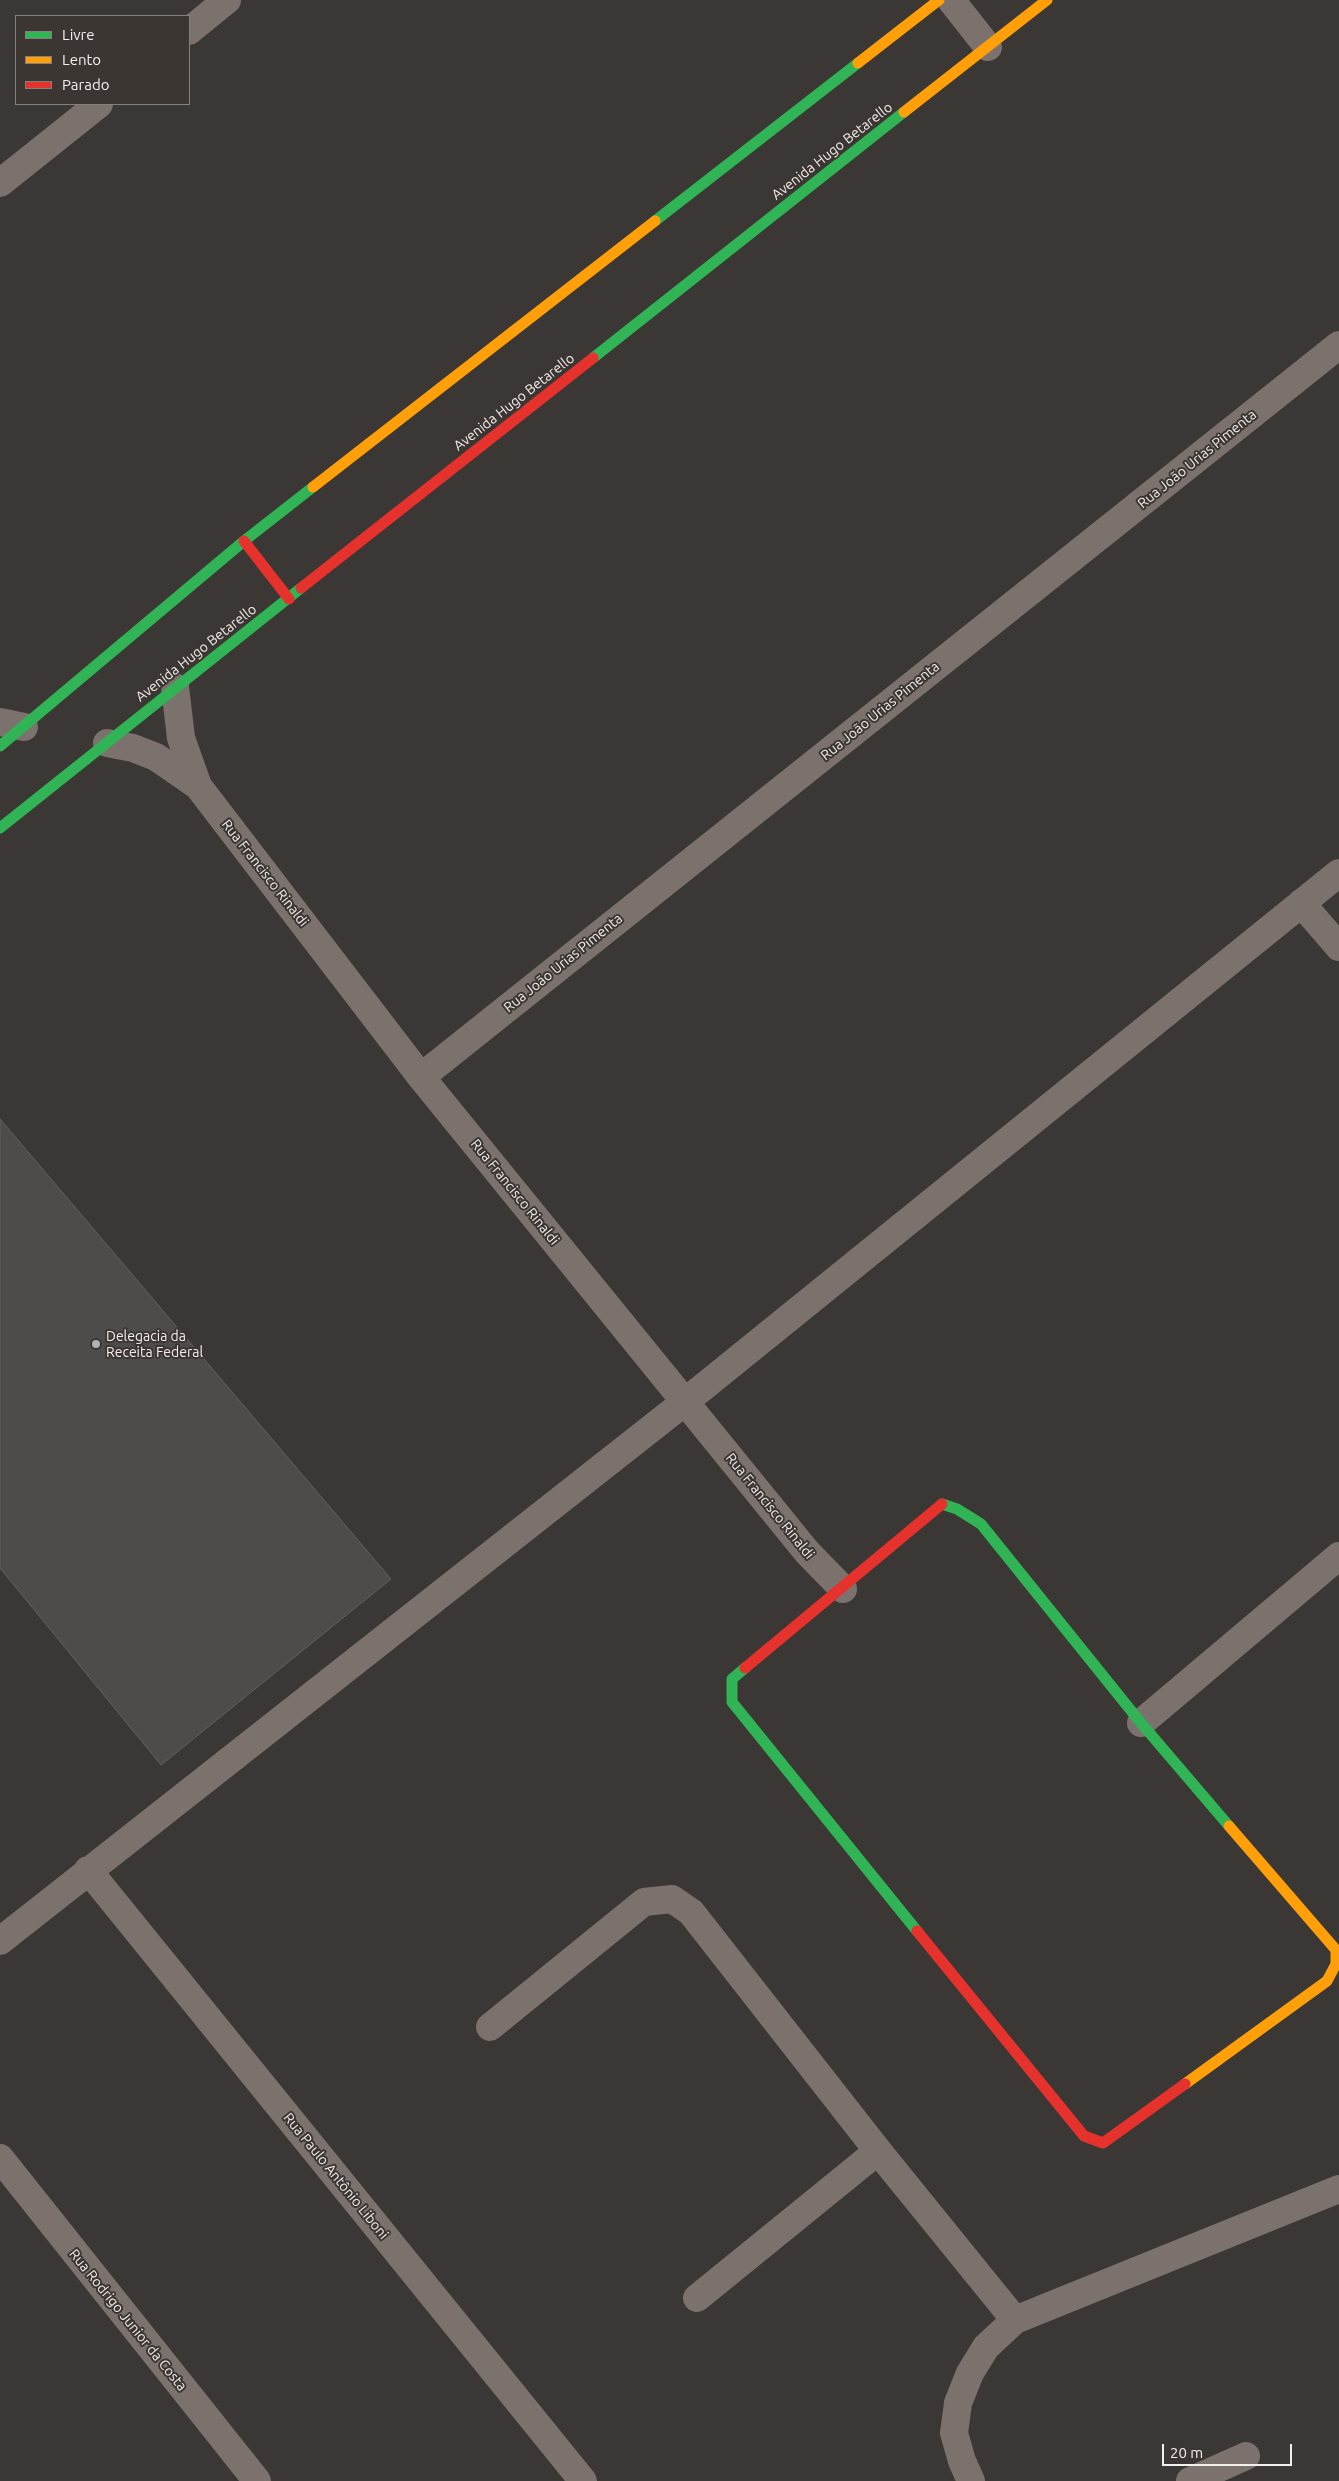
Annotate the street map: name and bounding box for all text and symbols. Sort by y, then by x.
legend [15,15,190,105]
text: Livre [62,26,95,43]
text: Lento [62,51,101,68]
text: Parado [62,76,109,93]
street label: Avenida Hugo Betarello [768,99,896,203]
street label: Avenida Hugo Betarello [450,350,578,454]
street label: Rua João Urias Pimenta [1134,406,1260,512]
street label: Avenida Hugo Betarello [132,601,260,705]
street label: Rua João Urias Pimenta [817,658,943,764]
street label: Rua Francisco Rinaldi [218,816,312,930]
street label: Rua João Urias Pimenta [500,910,626,1016]
street label: Rua Francisco Rinaldi [467,1136,563,1248]
place label: Delegacia da Receita Federal [106,1328,203,1360]
marker: Delegacia da Receita Federal [90,1338,102,1350]
street label: Rua Francisco Rinaldi [722,1450,818,1562]
street label: Rua Paulo Antônio Liboni [280,2110,392,2242]
street label: Rua Rodrigo Junior da Costa [66,2246,190,2394]
scale bar [1164,2434,1294,2466]
text: 20 m [1170,2444,1203,2461]

